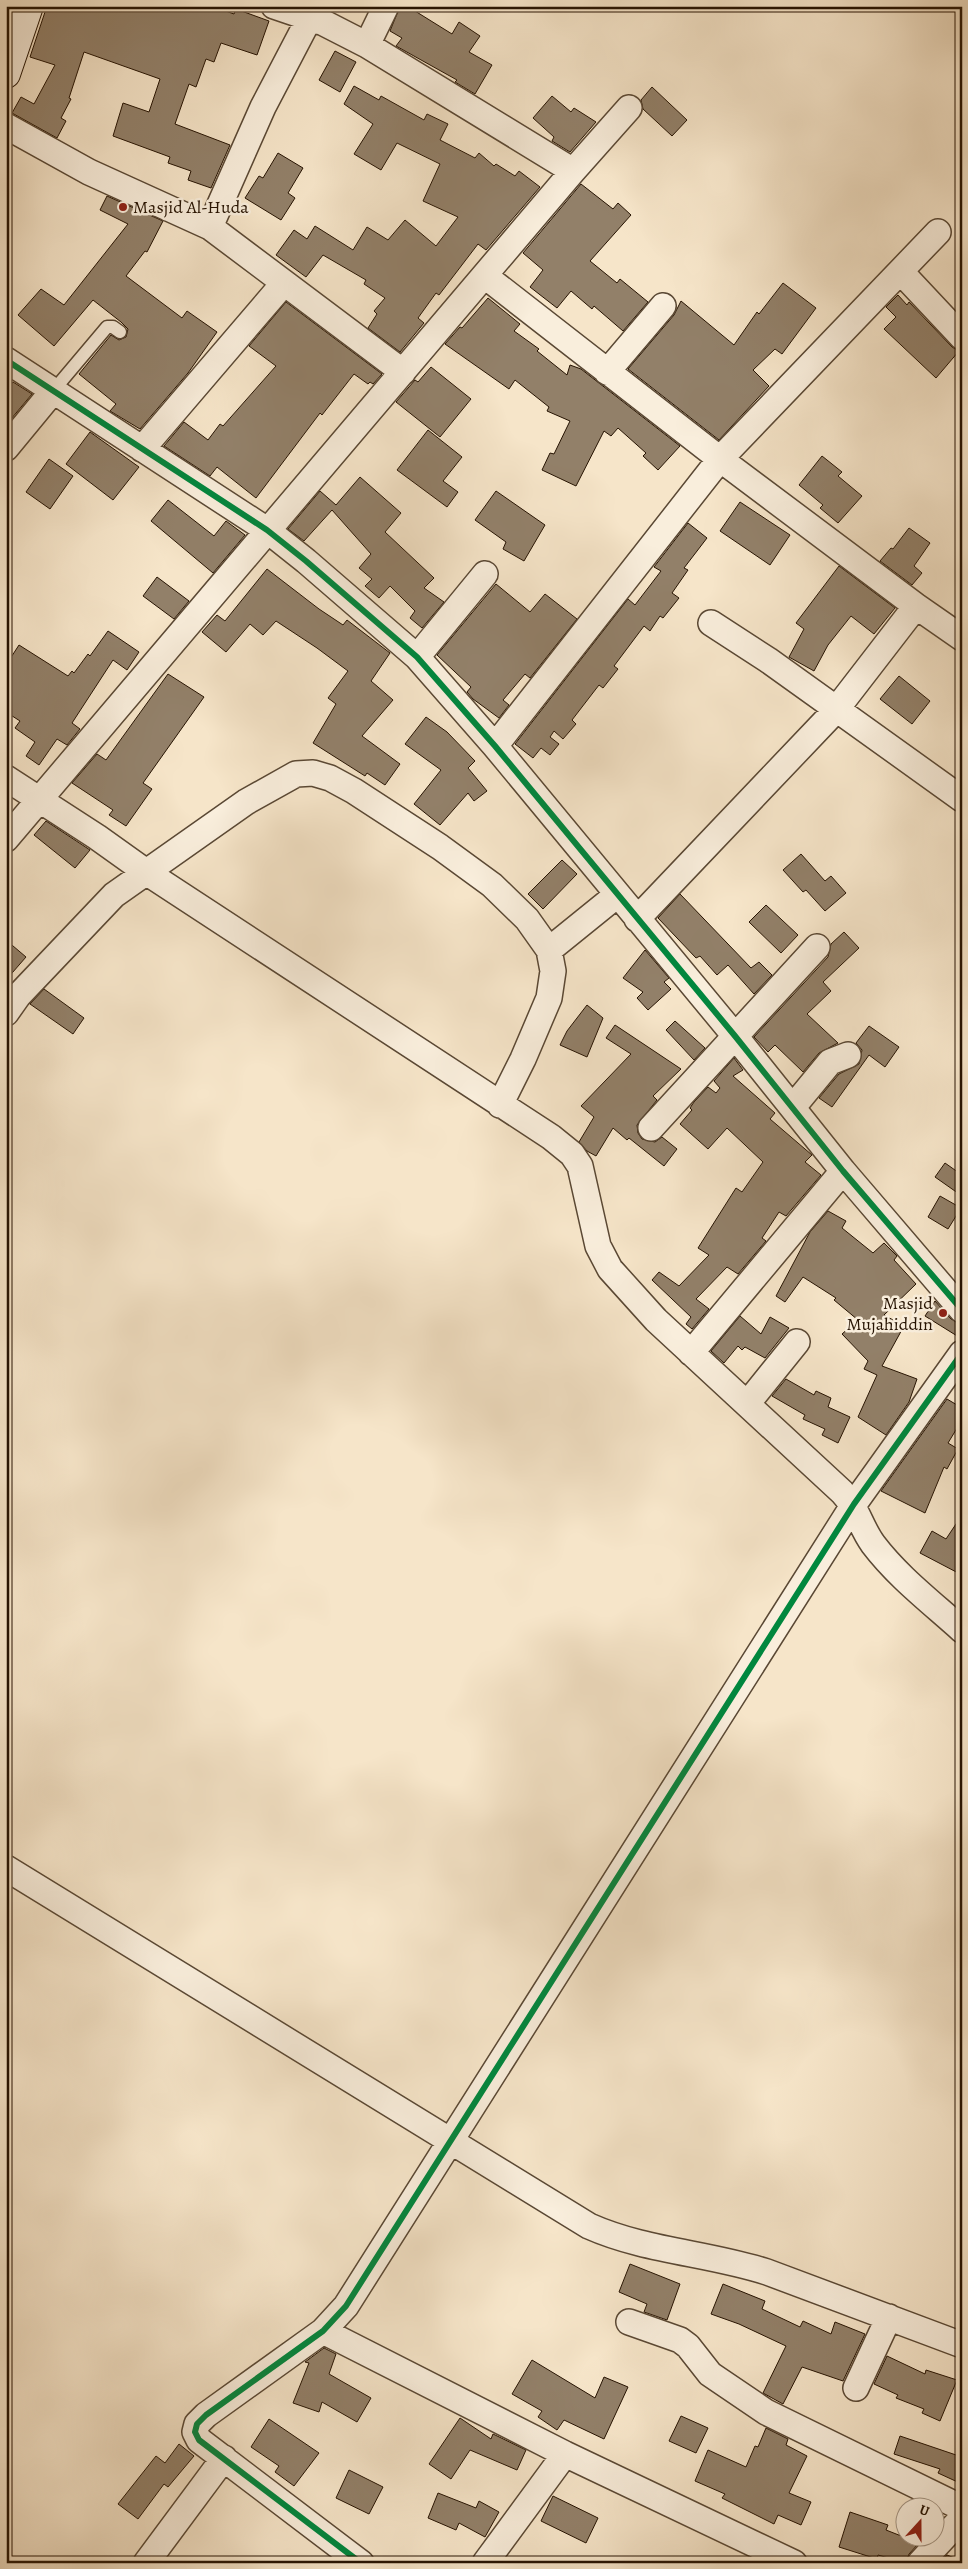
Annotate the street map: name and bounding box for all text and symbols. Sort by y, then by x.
place label: Masjid Al-Huda [133,195,249,219]
marker: Masjid Al-Huda [117,201,129,213]
place label: Masjid Mujahiddin [847,1291,933,1336]
marker: Masjid Mujahiddin [937,1307,949,1319]
north arrow [896,2496,946,2546]
text: U [917,2500,932,2521]

